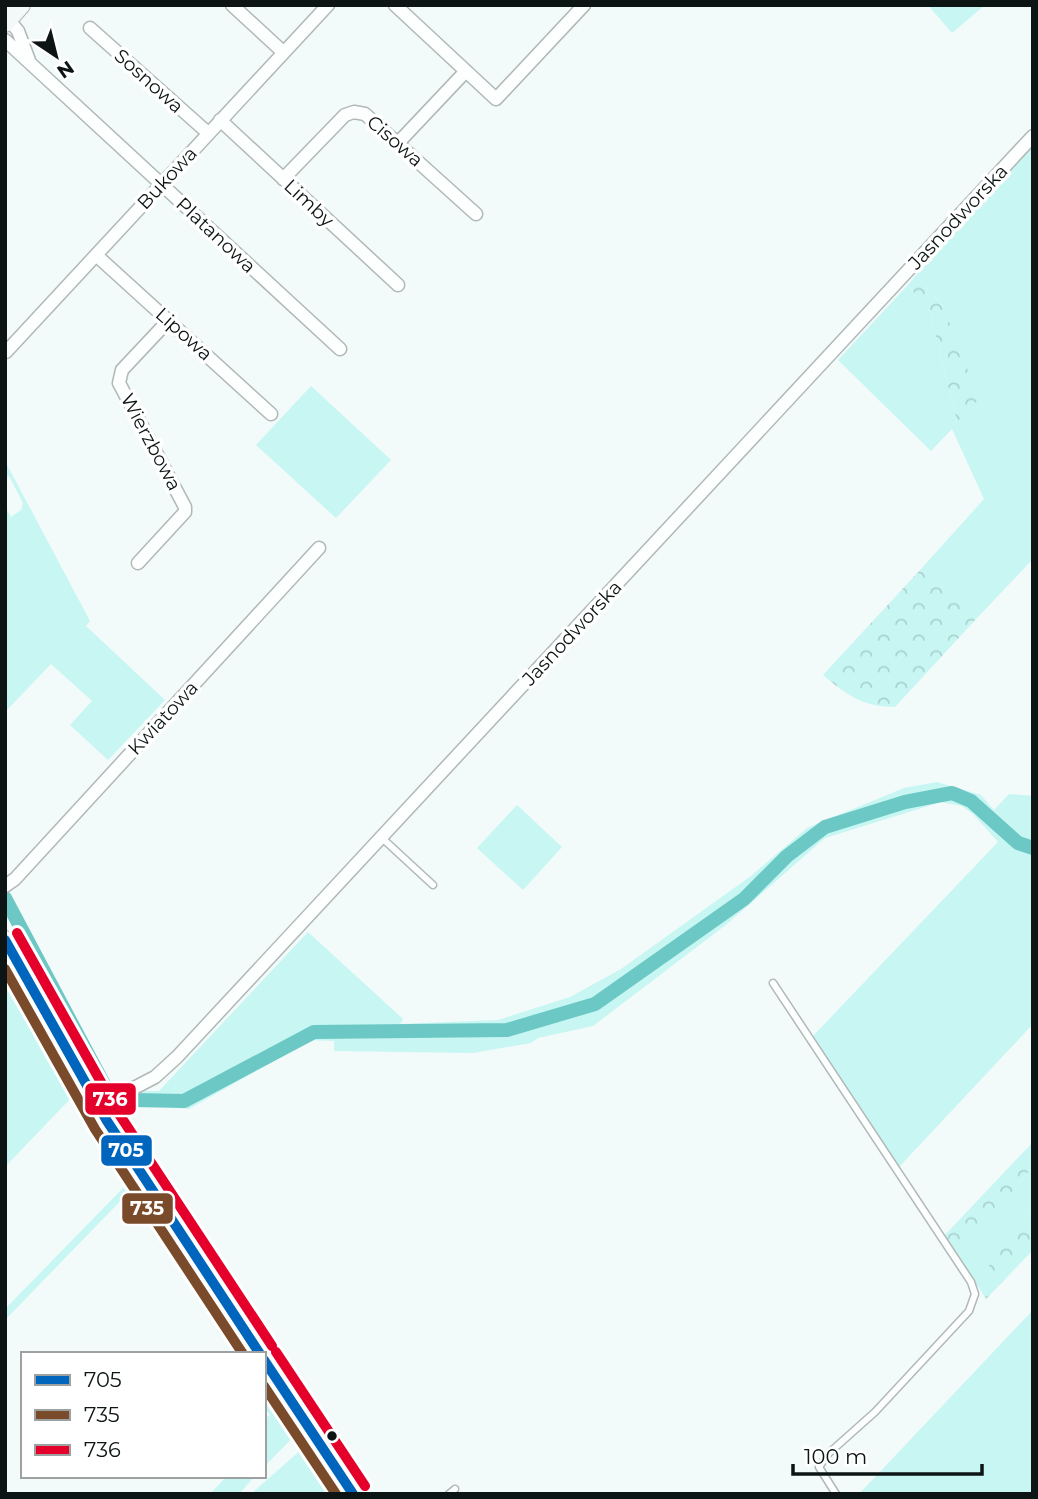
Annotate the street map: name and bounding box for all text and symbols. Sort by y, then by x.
north arrow [21,21,91,91]
street label: Sosnowa [110,44,188,118]
text: N [53,56,78,83]
street label: Cisowa [362,110,428,172]
street label: Bukowa [132,142,202,214]
street label: Jasnodworska [903,160,1013,275]
street label: Limby [279,174,339,232]
street label: Platanowa [171,192,261,278]
street label: Lipowa [151,303,217,365]
street label: Wierzbowa [116,389,186,495]
street label: Jasnodworska [517,576,627,691]
street label: Kwiatowa [123,676,203,760]
line badge: 736 [84,1082,137,1116]
text: 736 [92,1088,128,1111]
line badge: 705 [100,1134,153,1167]
text: 705 [108,1139,144,1162]
line badge: 735 [121,1192,174,1225]
text: 735 [130,1197,164,1220]
legend [21,1352,266,1478]
text: 705 [84,1367,122,1392]
text: 735 [84,1402,120,1427]
unlabelled marker [325,1429,339,1443]
scale bar [793,1432,982,1476]
text: 736 [84,1437,121,1462]
text: 100 m [804,1444,867,1469]

